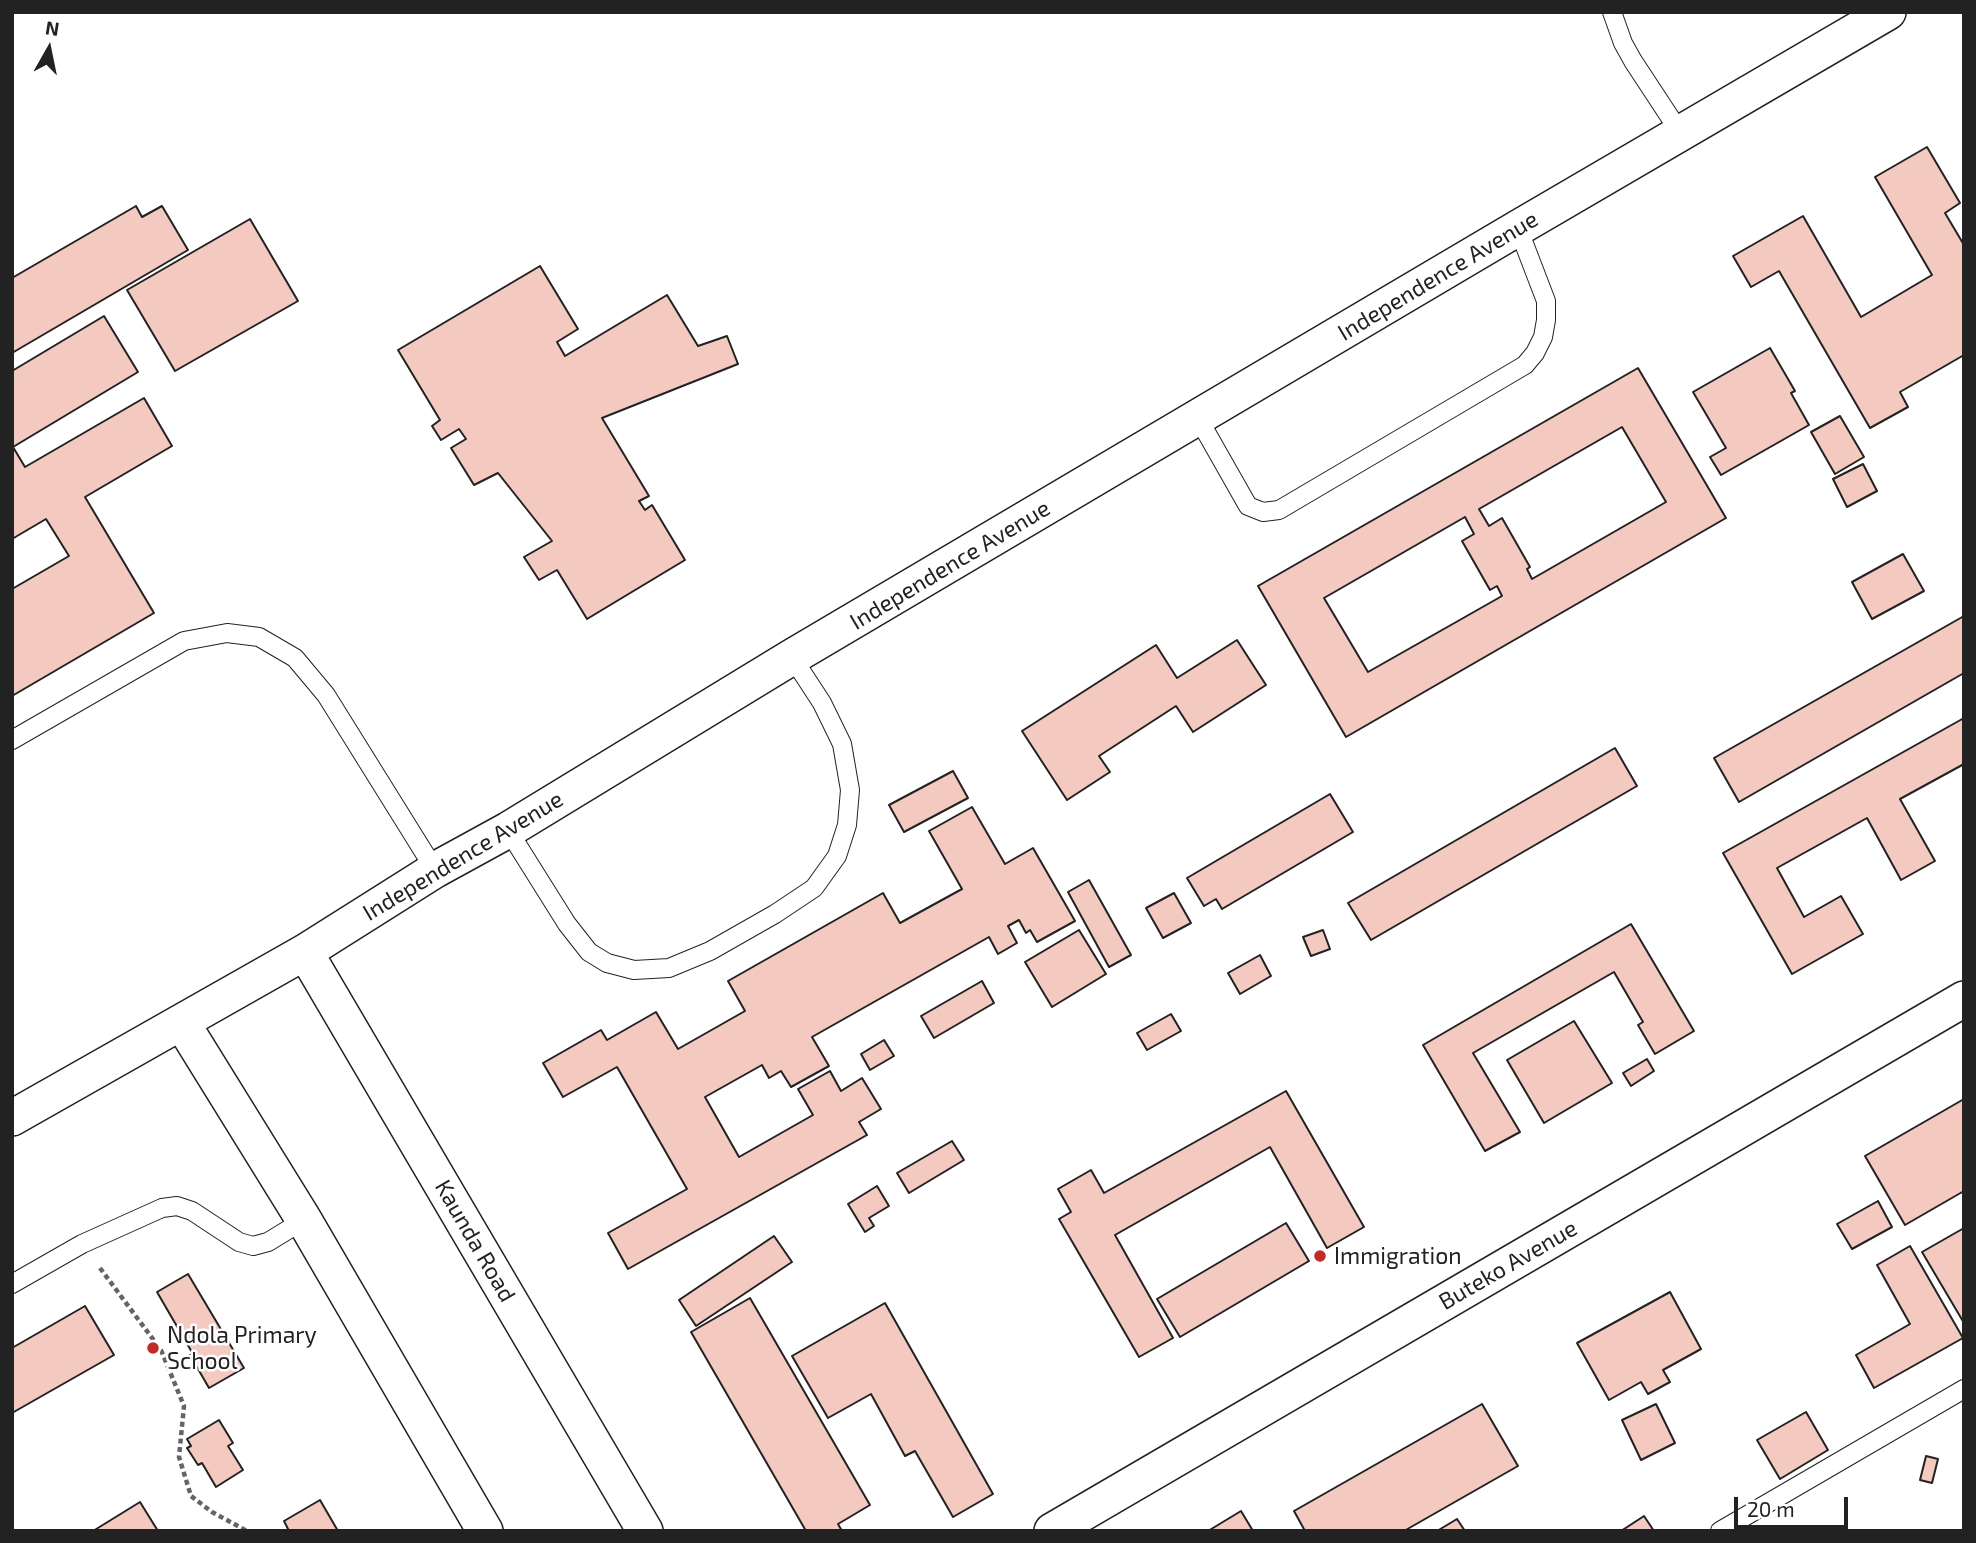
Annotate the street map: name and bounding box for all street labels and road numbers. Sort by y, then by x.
street label: Independence Avenue [1333,205,1543,347]
street label: Independence Avenue [845,494,1055,636]
street label: Independence Avenue [358,785,568,927]
street label: Kaunda Road [429,1175,521,1307]
street label: Buteko Avenue [1434,1214,1582,1316]

